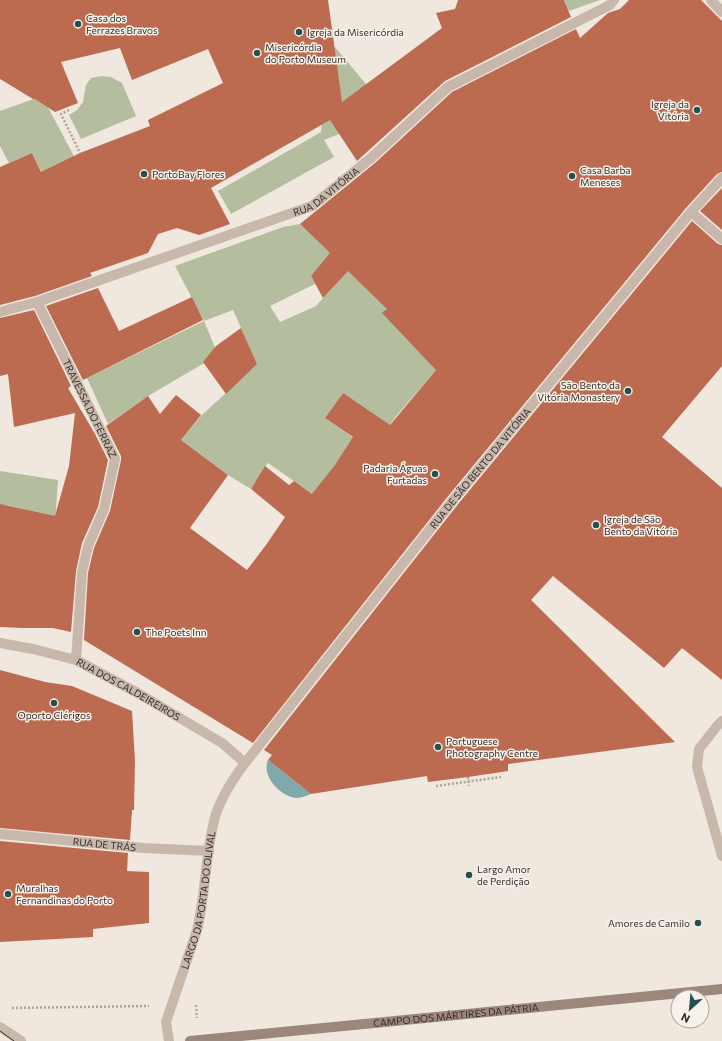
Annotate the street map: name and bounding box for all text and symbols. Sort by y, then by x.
place label: Casa dos Ferrazes Bravos [86,12,158,36]
marker: Casa dos Ferrazes Bravos [73,19,83,29]
place label: Igreja da Misericórdia [307,26,404,38]
marker: Igreja da Misericórdia [294,27,304,37]
place label: Misericórdia do Porto Museum [265,41,346,65]
marker: Misericórdia do Porto Museum [252,48,262,58]
place label: Igreja da Vitória [651,98,689,122]
marker: Igreja da Vitória [692,105,702,115]
street label: RUA DA VITÓRIA [291,164,361,218]
place label: Casa Barba Meneses [580,164,631,188]
place label: PortoBay Flores [152,168,225,180]
marker: PortoBay Flores [139,169,149,179]
marker: Casa Barba Meneses [567,171,577,181]
street label: TRAVESSA DO FERRAZ [60,357,120,460]
place label: São Bento da Vitória Monastery [537,379,620,403]
marker: São Bento da Vitória Monastery [623,386,633,396]
street label: RUA DE SÃO BENTO DA VITÓRIA [427,405,533,531]
place label: Padaria Águas Furtadas [363,462,427,486]
marker: Padaria Águas Furtadas [430,469,440,479]
place label: Igreja de São Bento da Vitória [604,513,678,537]
marker: Igreja de São Bento da Vitória [591,520,601,530]
place label: The Poets Inn [145,626,206,638]
marker: The Poets Inn [132,627,142,637]
street label: RUA DOS CALDEIREIROS [74,655,183,723]
marker: Oporto Clérigos [49,698,59,708]
place label: Oporto Clérigos [18,709,91,721]
place label: Portuguese Photography Centre [446,735,538,759]
marker: Portuguese Photography Centre [433,742,443,752]
street label: LARGO DA PORTA DO OLIVAL [178,830,218,971]
street label: RUA DE TRÁS [72,835,137,853]
place label: Largo Amor de Perdição [477,863,531,887]
marker: Largo Amor de Perdição [464,870,474,880]
place label: Muralhas Fernandinas do Porto [16,882,113,906]
marker: Muralhas Fernandinas do Porto [3,889,13,899]
place label: Amores de Camilo [608,917,690,929]
marker: Amores de Camilo [693,918,703,928]
north arrow [670,989,710,1029]
street label: CAMPO DOS MÁRTIRES DA PÁTRIA [372,1001,539,1029]
text: N [679,1011,692,1026]

